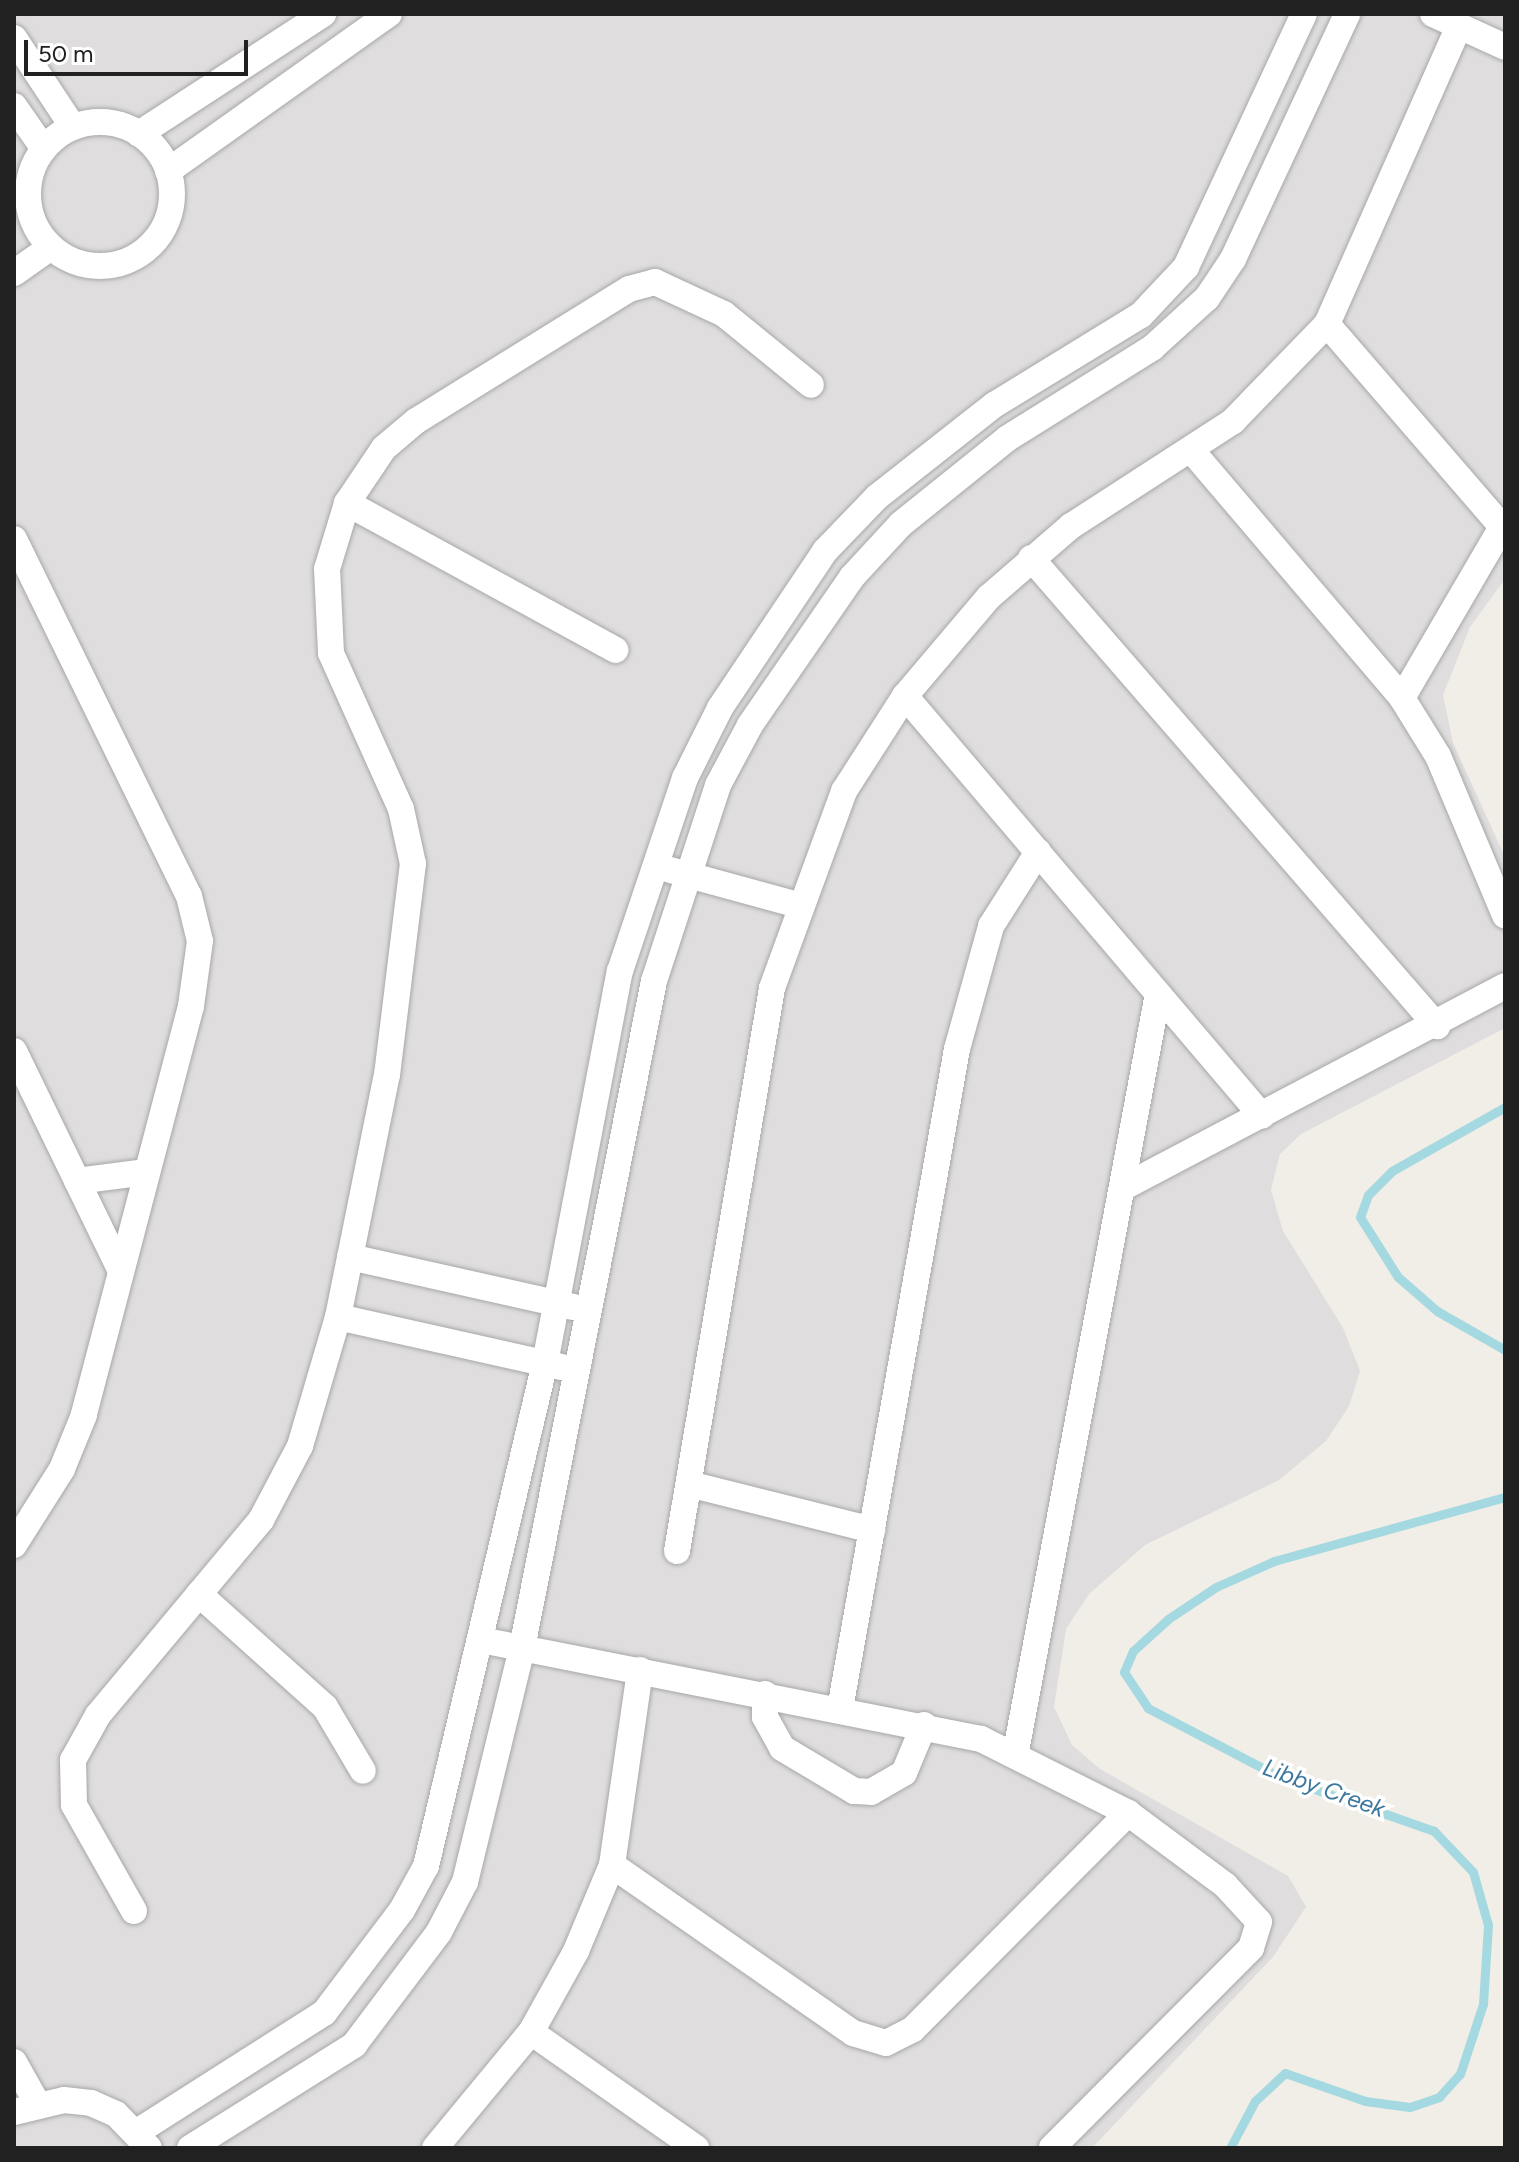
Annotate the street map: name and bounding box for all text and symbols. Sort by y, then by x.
scale bar [28,24,252,74]
text: 50 m [38,39,94,68]
water label: Libby Creek [1259,1753,1389,1823]

